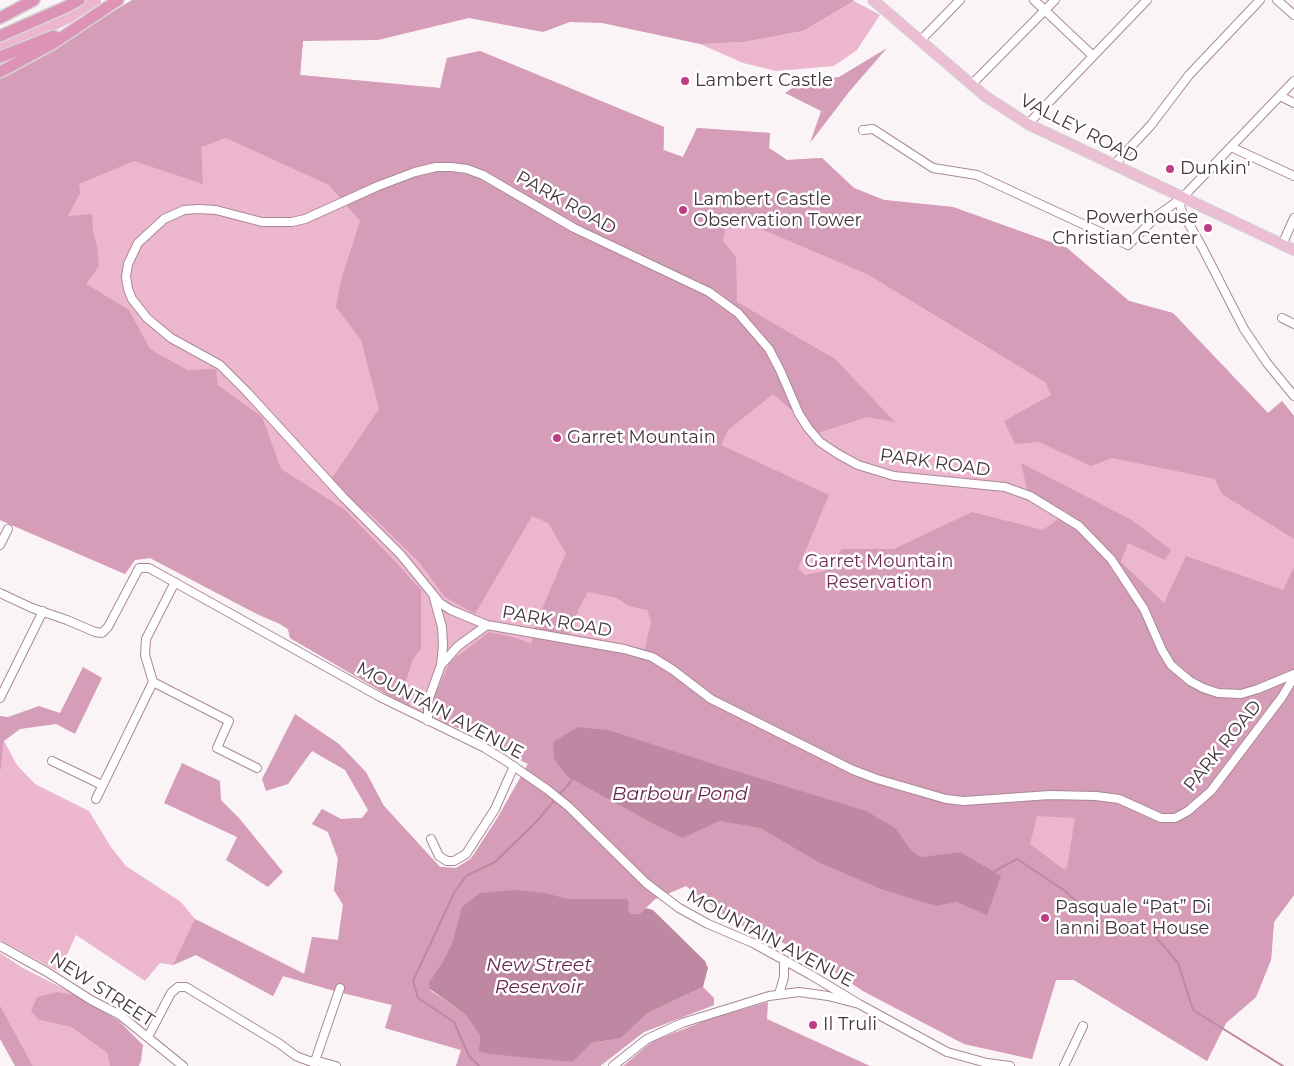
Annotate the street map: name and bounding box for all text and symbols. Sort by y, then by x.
place label: Lambert Castle [695,70,833,92]
marker: Lambert Castle [679,75,691,87]
street label: VALLEY ROAD [1016,90,1142,168]
place label: Dunkin' [1180,158,1251,180]
marker: Dunkin' [1164,163,1176,175]
street label: PARK ROAD [512,167,620,239]
place label: Lambert Castle Observation Tower [693,189,862,232]
marker: Lambert Castle Observation Tower [677,204,689,216]
place label: Powerhouse Christian Center [1052,207,1198,250]
marker: Powerhouse Christian Center [1202,222,1214,234]
place label: Garret Mountain [567,427,716,449]
marker: Garret Mountain [551,432,563,444]
street label: PARK ROAD [878,445,992,481]
park label: Garret Mountain Reservation [805,551,953,594]
street label: PARK ROAD [500,602,614,642]
street label: MOUNTAIN AVENUE [353,658,527,764]
street label: PARK ROAD [1180,696,1266,796]
water label: Barbour Pond [612,783,748,805]
street label: MOUNTAIN AVENUE [683,886,857,992]
place label: Pasquale “Pat” Di lanni Boat House [1055,897,1211,940]
marker: Pasquale “Pat” Di lanni Boat House [1039,912,1051,924]
street label: NEW STREET [46,948,158,1032]
water label: New Street Reservoir [486,954,592,998]
place label: Il Truli [823,1014,877,1036]
marker: Il Truli [807,1019,819,1031]

